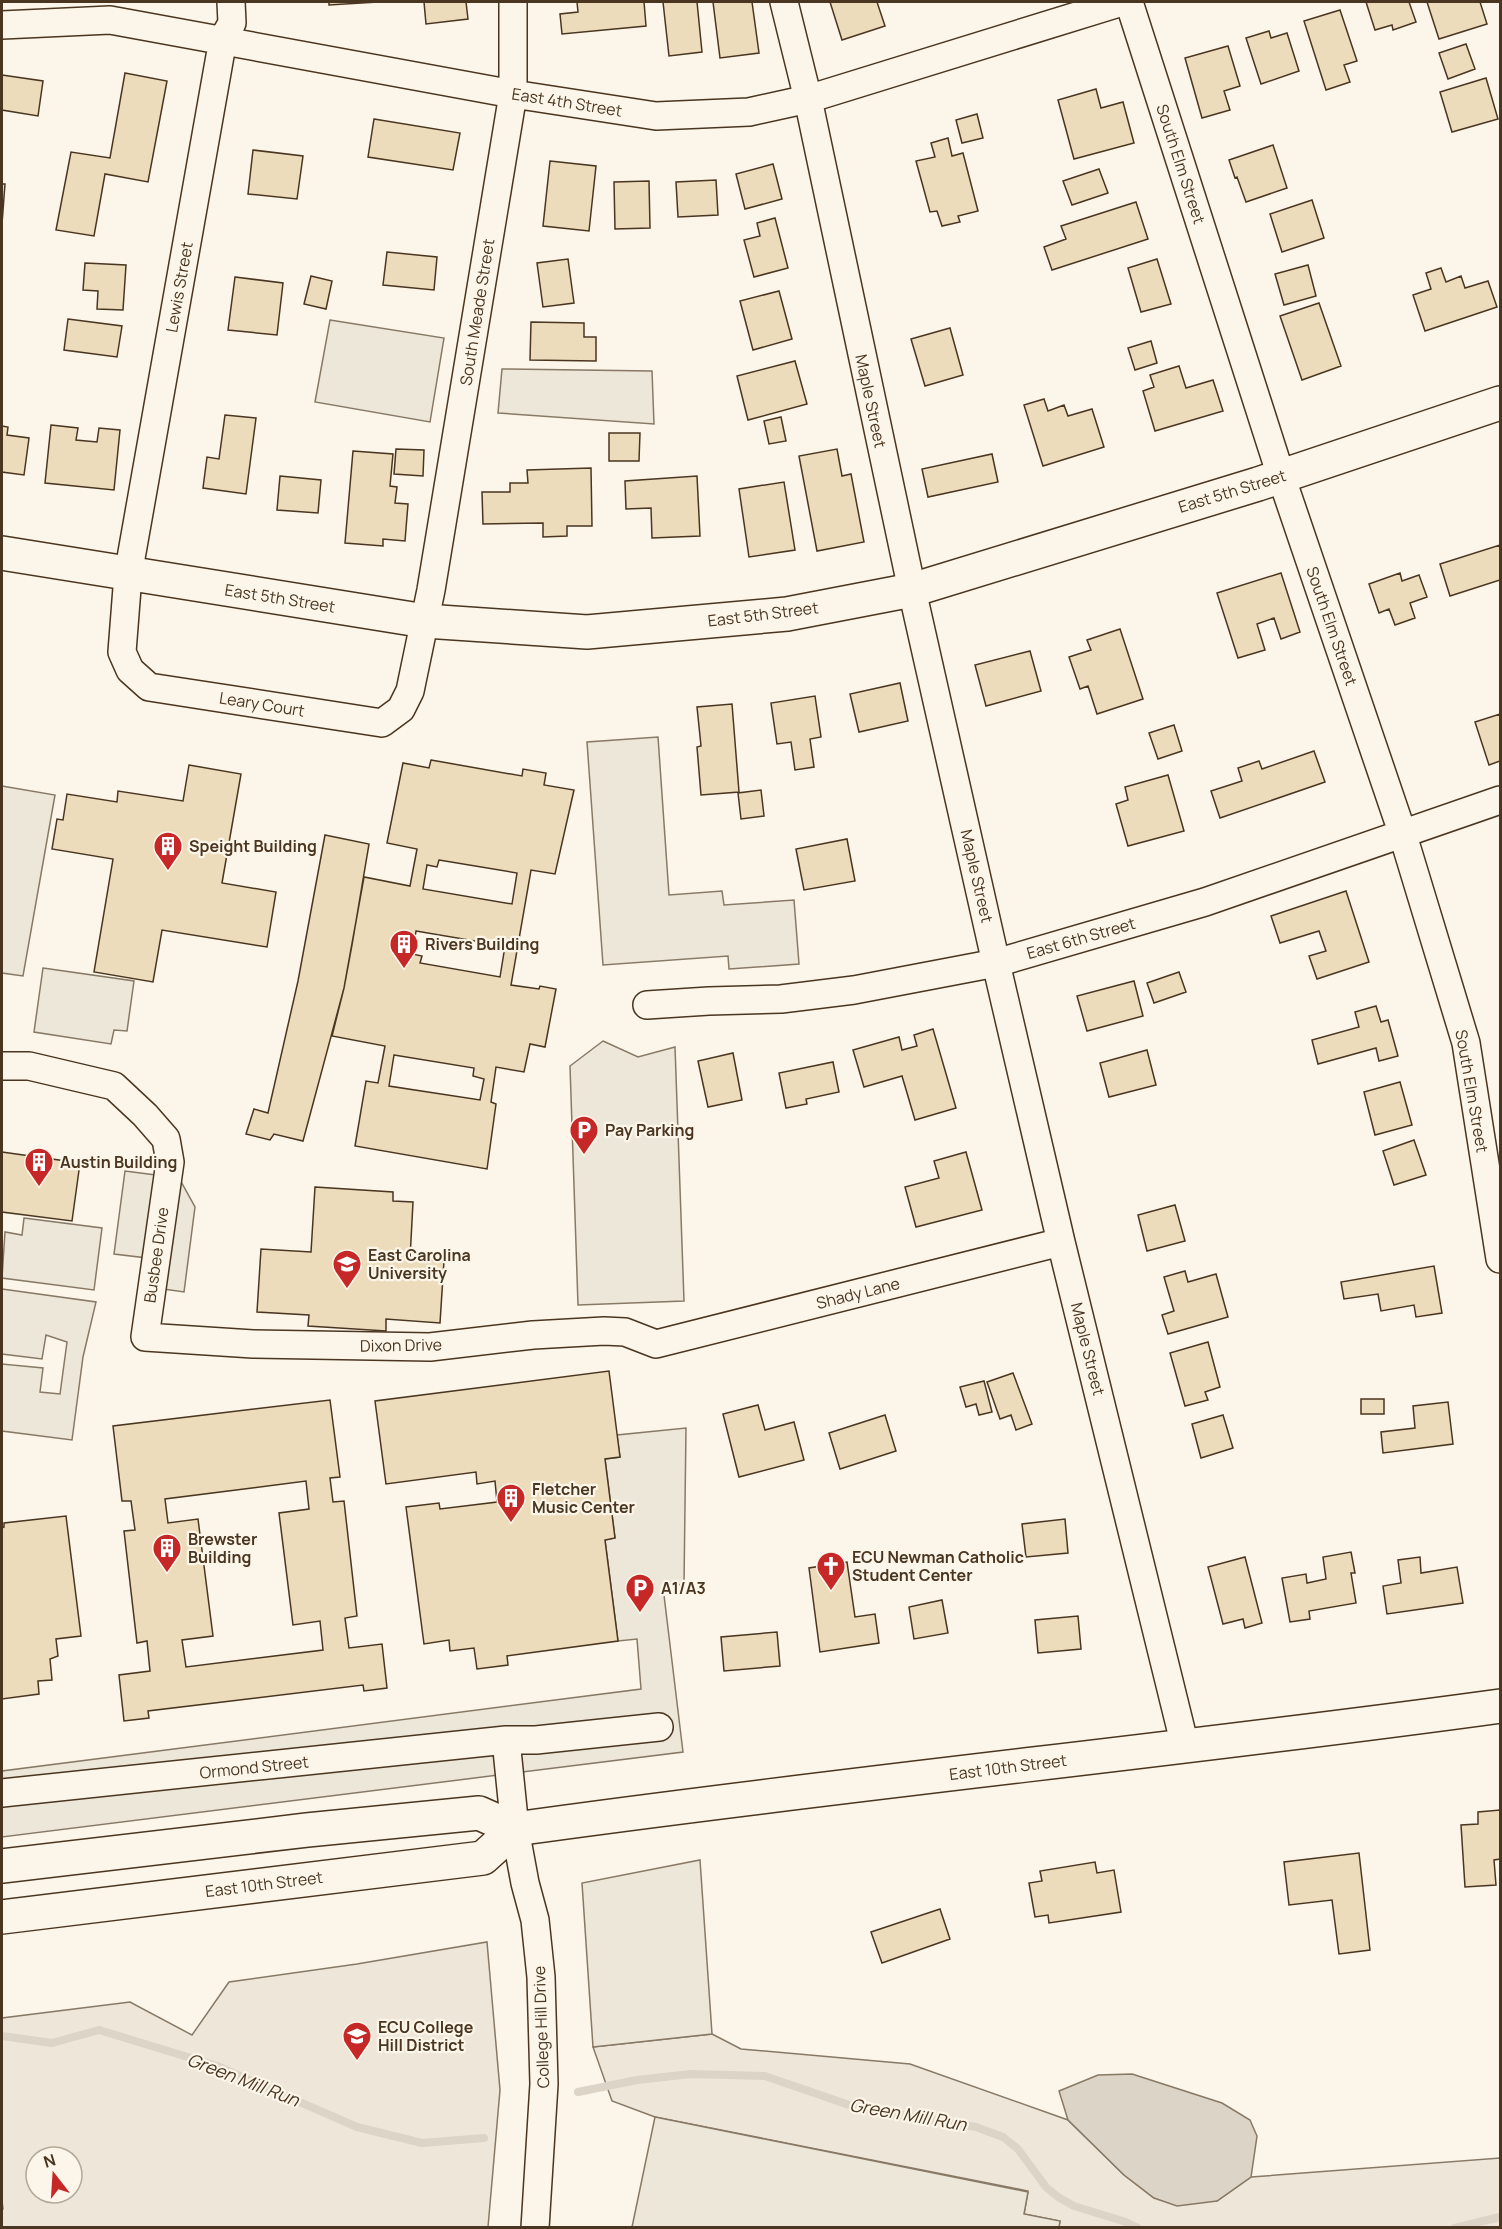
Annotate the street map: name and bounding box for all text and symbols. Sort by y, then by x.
street label: East 4th Street [510,82,624,122]
street label: South Elm Street [1151,101,1211,227]
street label: South Meade Street [455,237,499,387]
street label: Lewis Street [160,240,198,334]
street label: Maple Street [850,352,892,450]
street label: East 5th Street [1176,464,1288,518]
street label: South Elm Street [1301,564,1363,688]
street label: East 5th Street [223,578,337,618]
street label: East 5th Street [706,596,820,632]
street label: Leary Court [218,686,306,722]
street label: Maple Street [956,827,998,925]
building icon: Speight Building [152,830,184,872]
place label: Speight Building [189,835,317,857]
street label: East 6th Street [1024,912,1138,964]
building icon: Rivers Building [388,928,420,970]
place label: Rivers Building [425,933,539,955]
street label: South Elm Street [1450,1028,1494,1154]
parking icon: Pay Parking [568,1114,600,1156]
place label: Pay Parking [605,1119,694,1141]
building icon: Austin Building [23,1146,55,1188]
place label: Austin Building [60,1151,177,1173]
street label: Busbee Drive [138,1206,174,1304]
place label: East Carolina University [368,1244,471,1284]
school or university icon: East Carolina University [331,1248,363,1290]
street label: Shady Lane [814,1272,902,1314]
street label: Maple Street [1066,1300,1110,1398]
street label: Dixon Drive [360,1333,442,1357]
place label: Fletcher Music Center [532,1478,635,1518]
building icon: Fletcher Music Center [495,1482,527,1524]
place label: Brewster Building [188,1528,257,1568]
building icon: Brewster Building [151,1532,183,1574]
place label: ECU Newman Catholic Student Center [852,1546,1024,1586]
church icon: ECU Newman Catholic Student Center [815,1550,847,1592]
parking icon: A1/A3 [624,1572,656,1614]
place label: A1/A3 [661,1577,706,1599]
street label: East 10th Street [948,1749,1068,1785]
street label: Ormond Street [198,1750,310,1784]
street label: East 10th Street [204,1866,324,1902]
street label: College Hill Drive [528,1965,554,2089]
place label: ECU College Hill District [378,2016,474,2056]
school or university icon: ECU College Hill District [341,2020,373,2062]
water label: Green Mill Run [184,2047,304,2112]
water label: Green Mill Run [848,2092,970,2136]
north arrow [24,2145,84,2205]
text: N [41,2148,58,2173]

